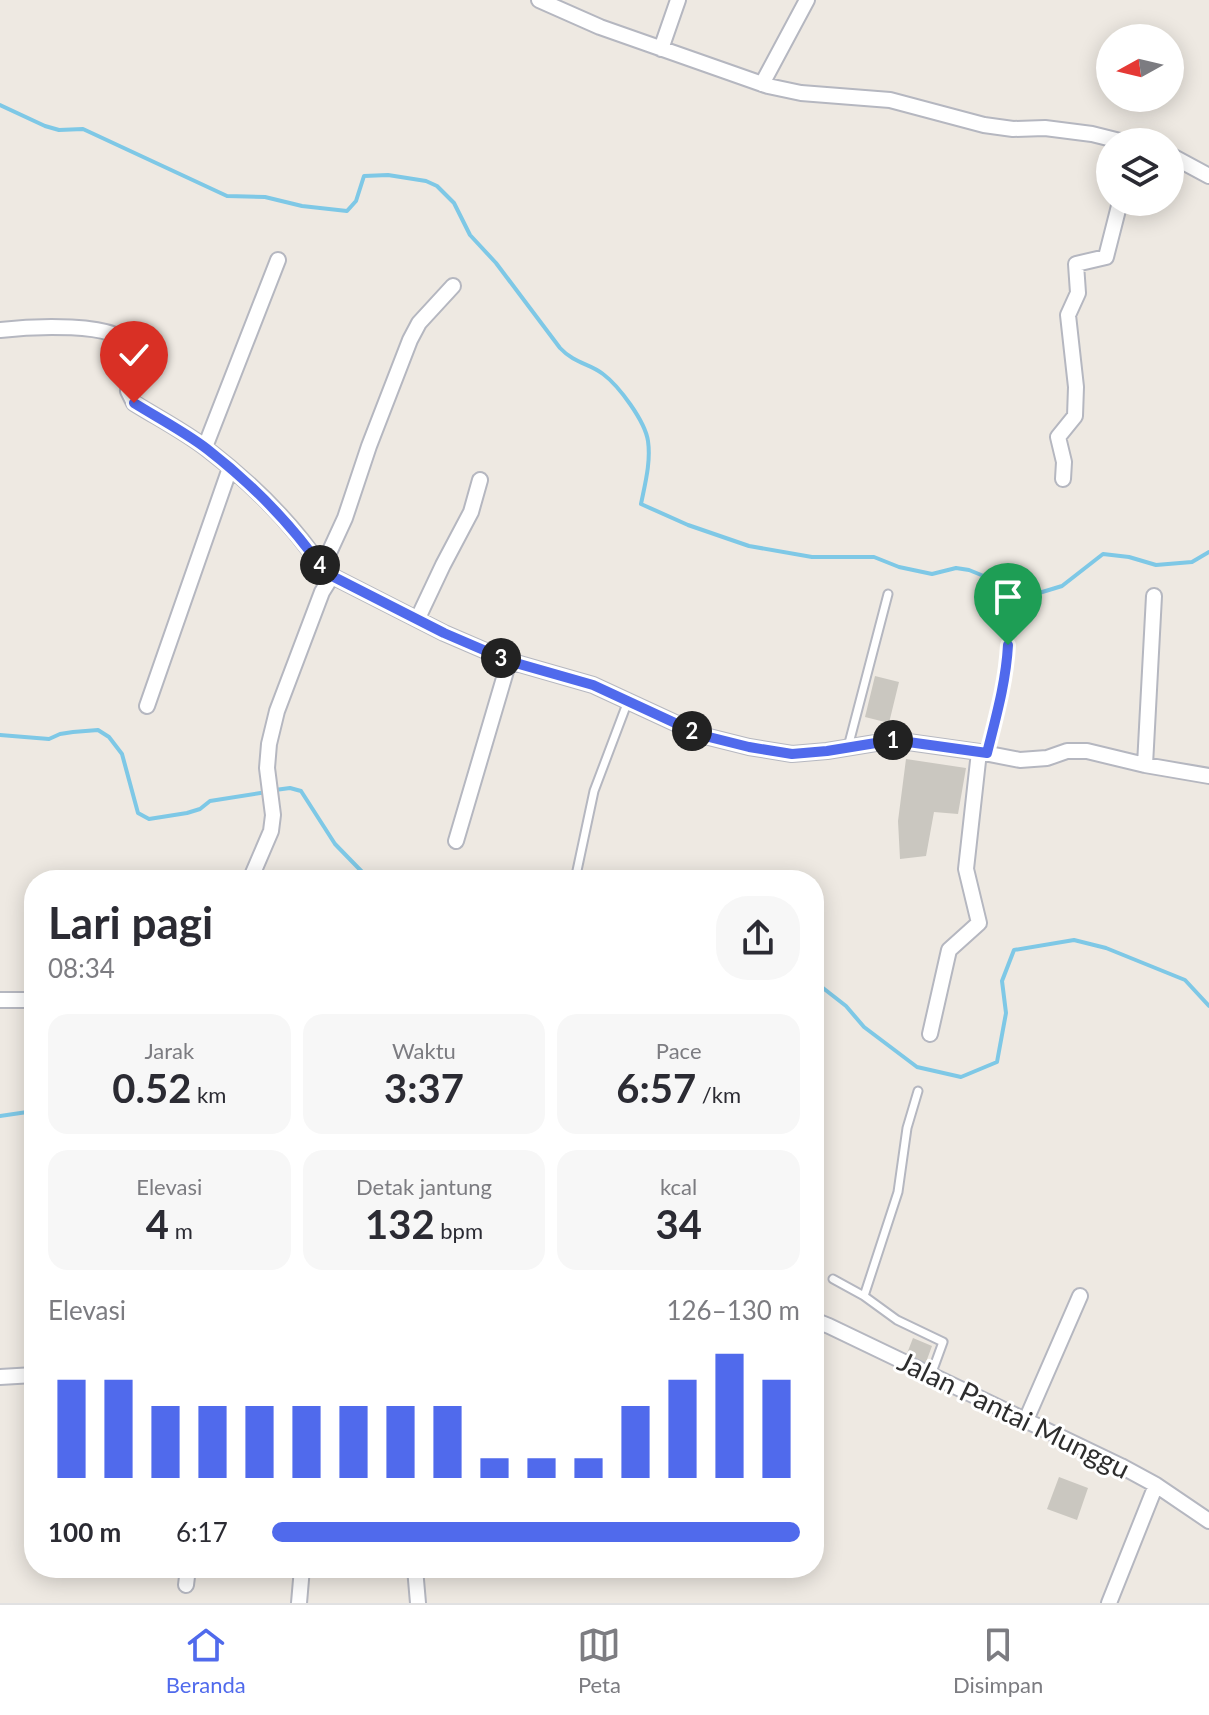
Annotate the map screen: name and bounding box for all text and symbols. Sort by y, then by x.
north arrow [1096,24,1184,112]
map controls [1096,24,1184,216]
button: layers [1096,128,1184,216]
pin [100,321,168,403]
icon: check [112,333,156,377]
pin: 4 [300,545,340,585]
text: 4 [314,551,326,578]
pin [974,563,1042,645]
icon: arrive [986,575,1030,619]
pin: 3 [481,638,521,678]
text: 3 [495,644,507,671]
pin: 2 [672,711,712,751]
text: 2 [686,717,698,744]
pin: 1 [873,720,913,760]
text: 1 [887,726,899,753]
text: Lari pagi [48,896,213,948]
button: share [716,896,800,980]
text: 08:34 [48,952,115,984]
text: Jarak [144,1037,194,1064]
text: Waktu [392,1037,456,1064]
text: Pace [656,1037,702,1064]
text: 0.52 [112,1064,191,1112]
text: 3:37 [384,1064,464,1112]
text: 6:57 [616,1064,696,1112]
text: km [191,1081,226,1108]
text: /km [696,1081,741,1108]
text: Elevasi [136,1173,202,1200]
text: Detak jantung [356,1173,492,1200]
text: kcal [660,1173,697,1200]
text: 4 [146,1200,169,1248]
text: 132 [365,1200,435,1248]
text: 34 [655,1200,702,1248]
text: m [169,1217,193,1244]
text: bpm [435,1217,483,1244]
text: Elevasi [48,1294,126,1326]
text: 126–130 m [666,1294,800,1326]
street label: Jalan Pantai Munggu [893,1343,1136,1485]
text: 100 m [48,1516,121,1548]
text: 6:17 [176,1516,228,1548]
tab: Beranda [166,1623,246,1698]
tab: Peta [577,1623,621,1698]
tab: Disimpan [953,1623,1043,1698]

